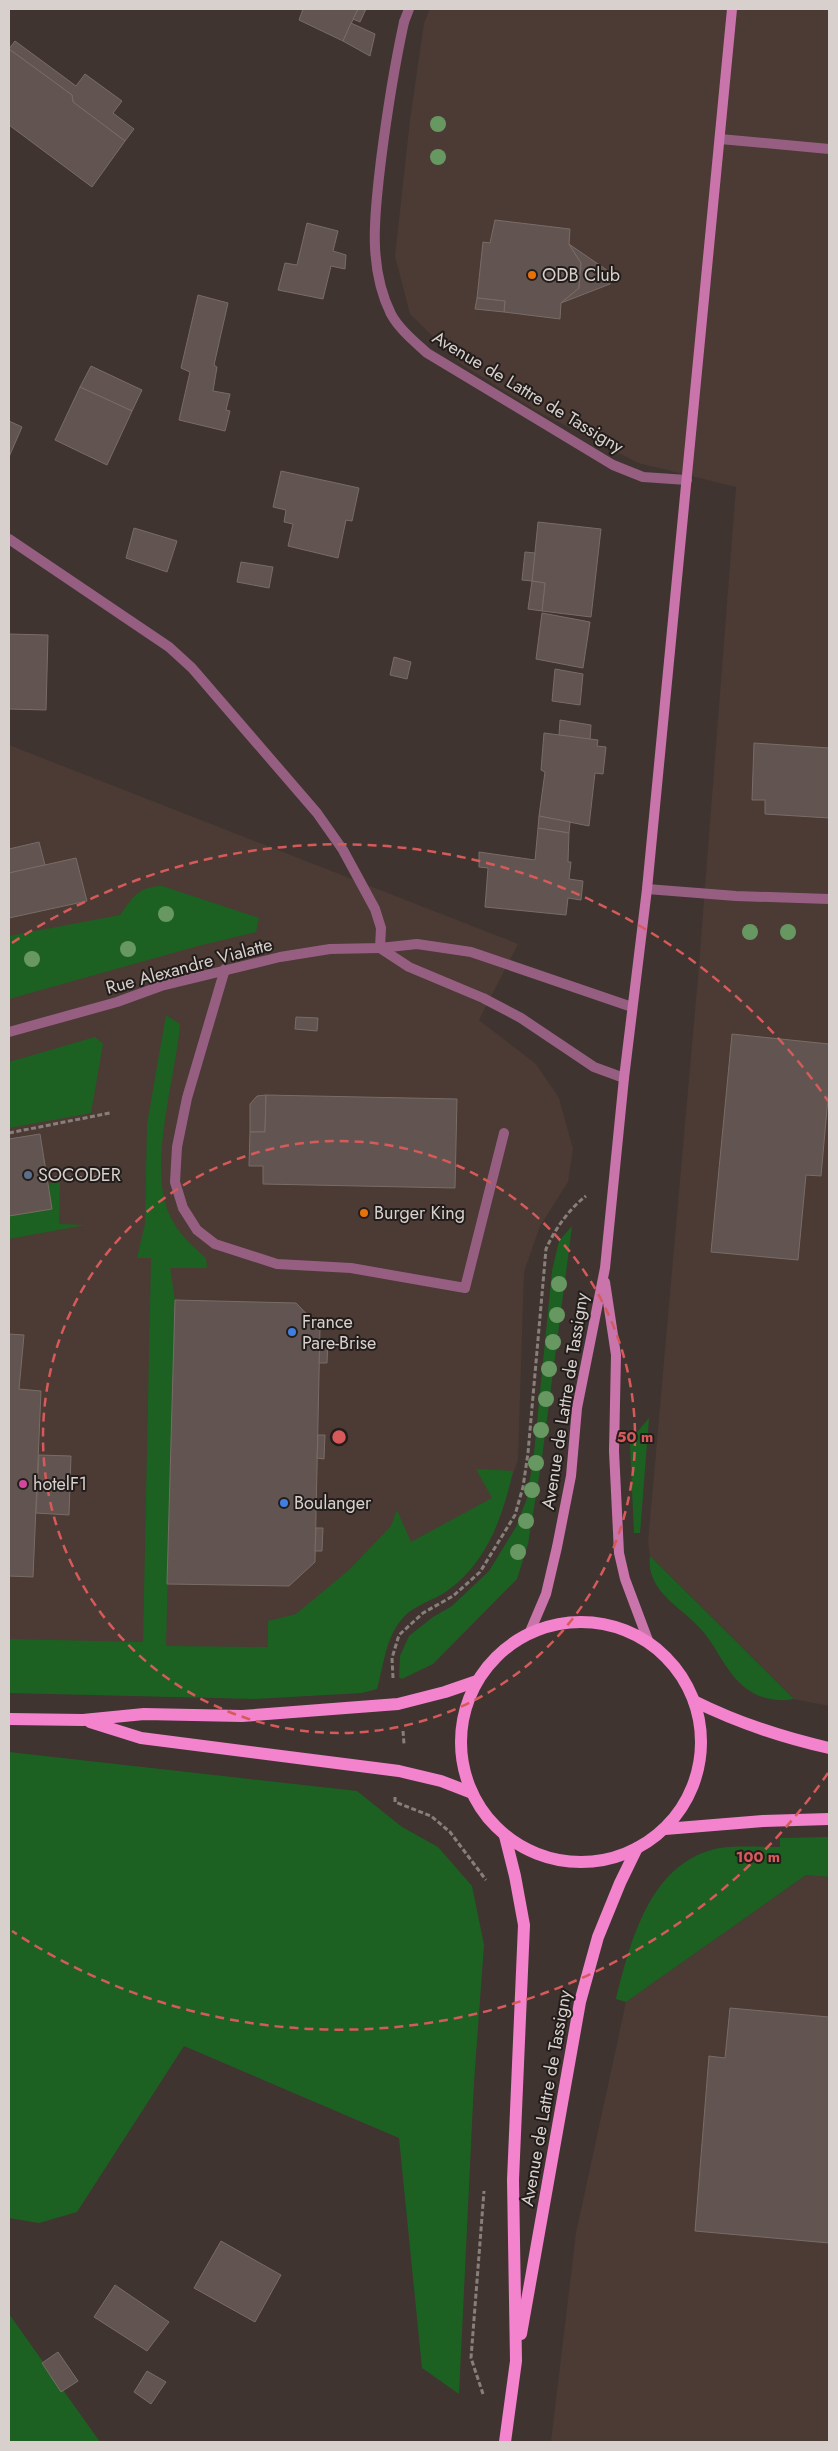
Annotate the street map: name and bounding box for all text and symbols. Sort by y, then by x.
place label: ODB Club [542,262,620,288]
marker: ODB Club [526,269,538,281]
street label: Avenue de Lattre de Tassigny [427,324,629,460]
street label: Rue Alexandre Vialatte [103,931,275,1001]
place label: SOCODER [38,1162,121,1188]
marker: SOCODER [22,1169,34,1181]
place label: Burger King [374,1200,465,1226]
marker: Burger King [358,1207,370,1219]
street label: Avenue de Lattre de Tassigny [535,1291,595,1511]
place label: France Pare-Brise [302,1309,376,1356]
marker: France Pare-Brise [286,1326,298,1338]
text: 50 m [617,1426,653,1448]
centre of rings [330,1428,348,1446]
place label: hotelF1 [33,1471,87,1497]
marker: hotelF1 [17,1478,29,1490]
place label: Boulanger [294,1490,372,1516]
marker: Boulanger [278,1497,290,1509]
text: 100 m [736,1846,780,1868]
street label: Avenue de Lattre de Tassigny [514,1988,578,2208]

